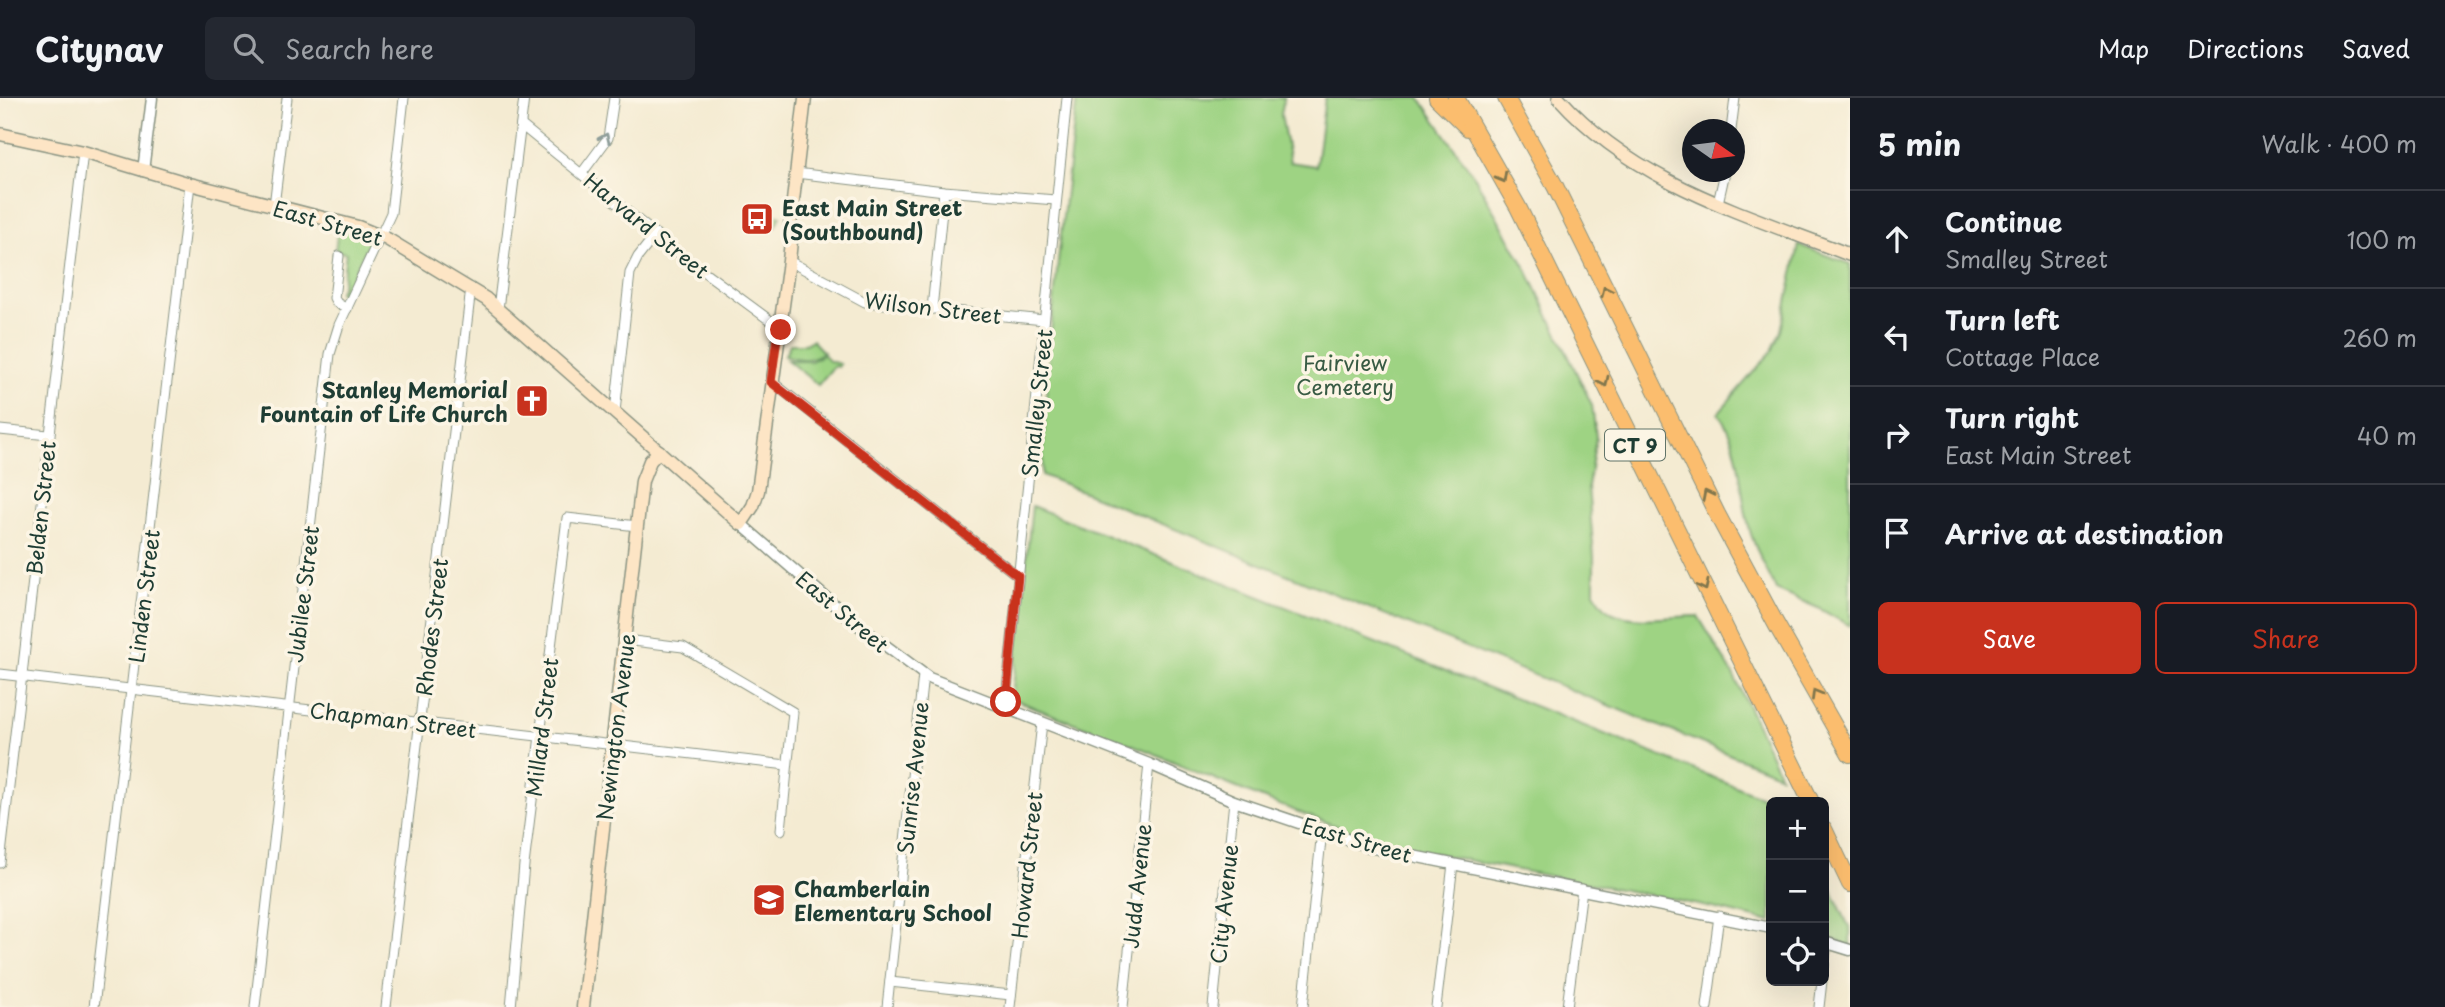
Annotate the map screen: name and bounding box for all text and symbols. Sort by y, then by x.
search box [205,17,695,80]
text: Citynav [35,23,163,73]
icon: search [229,29,267,67]
text: Search here [285,29,434,68]
text: Map [2098,30,2149,66]
text: Directions [2187,30,2304,66]
text: Saved [2342,30,2410,66]
north arrow [1682,119,1745,182]
text: 5 min [1878,121,1961,166]
text: Walk · 400 m [2262,126,2417,161]
one-way arrow [597,133,611,145]
street label: Harvard Street [577,164,717,286]
one-way arrow [1494,171,1508,184]
street label: East Street [269,191,387,253]
place label: East Main Street (Southbound) [782,191,962,247]
bus stop icon: East Main Street (Southbound) [738,200,776,238]
text: Continue [1945,202,2062,241]
icon: ahead [1878,220,1916,258]
text: 100 m [2347,222,2417,257]
text: Smalley Street [1945,241,2108,276]
street label: Wilson Street [863,283,1003,331]
one-way arrow [1601,286,1615,298]
text: Turn left [1945,300,2060,339]
route end [765,314,796,345]
icon: left [1878,318,1916,356]
text: 260 m [2342,320,2417,355]
street label: Smalley Street [1012,327,1060,479]
text: Cottage Place [1945,339,2100,374]
park label: Fairview Cemetery [1296,346,1394,402]
place label: Stanley Memorial Fountain of Life Church [260,373,508,429]
one-way arrow [1595,375,1609,387]
church icon: Stanley Memorial Fountain of Life Church [513,382,551,420]
text: Turn right [1945,398,2079,437]
icon: right [1878,416,1916,454]
text: 40 m [2357,418,2417,453]
road number: CT 9 [1605,430,1665,460]
text: East Main Street [1945,437,2131,472]
street label: Belden Street [17,439,63,577]
one-way arrow [1702,490,1716,502]
icon: arrive [1878,514,1916,552]
text: Arrive at destination [1945,514,2224,553]
street label: Jubilee Street [278,524,326,664]
street label: Linden Street [119,527,167,665]
street label: Rhodes Street [407,556,455,698]
street label: East Street [790,563,896,659]
one-way arrow [1696,579,1710,591]
button: Save [1878,602,2141,674]
button: Share [2155,602,2417,674]
street label: Newington Avenue [588,632,642,822]
street label: Millard Street [517,656,565,798]
route start [990,686,1021,717]
one-way arrow [1811,689,1824,702]
street label: Chapman Street [308,693,478,745]
street label: Sunrise Avenue [888,700,936,856]
street label: Howard Street [1002,790,1050,940]
map controls [1766,797,1829,986]
button: + [1766,797,1829,860]
street label: East Street [1298,808,1416,870]
street label: Judd Avenue [1114,822,1158,950]
street label: City Avenue [1201,843,1245,965]
button: − [1766,860,1829,923]
place label: Chamberlain Elementary School [794,872,992,928]
school or university icon: Chamberlain Elementary School [750,881,788,919]
button: locate [1766,923,1829,986]

